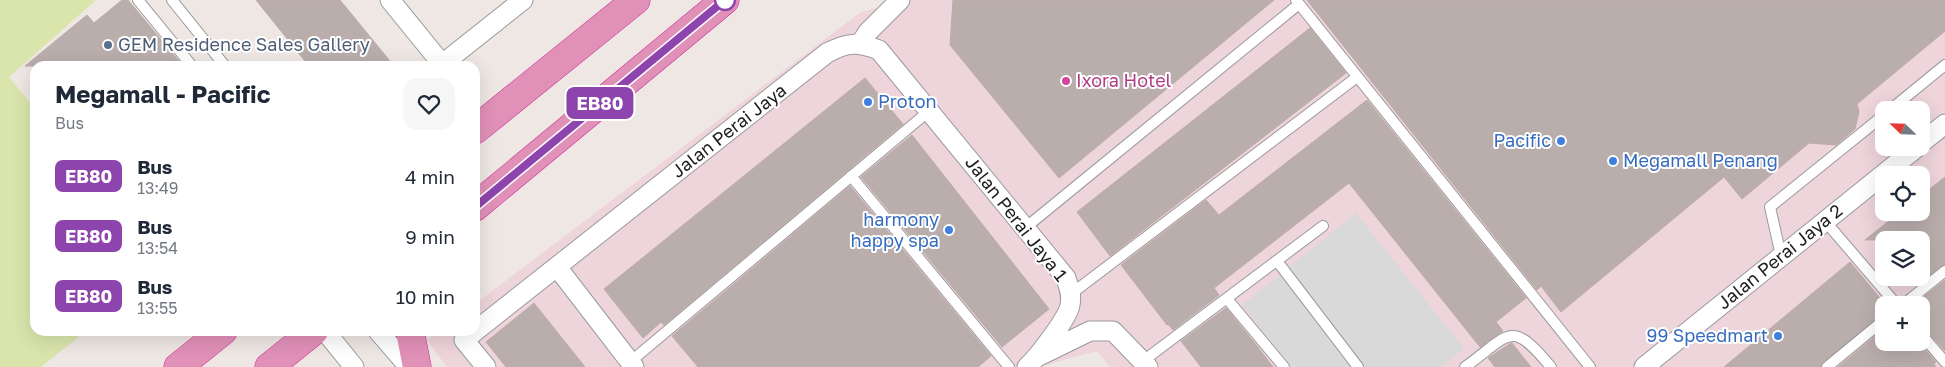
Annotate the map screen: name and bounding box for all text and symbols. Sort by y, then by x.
unlabelled marker [714,0,736,11]
place label: GEM Residence Sales Gallery [118,33,370,55]
marker: GEM Residence Sales Gallery [102,39,114,51]
place label: Ixora Hotel [1076,69,1172,91]
marker: Ixora Hotel [1060,75,1072,87]
button: heart [403,78,455,130]
text: Megamall - Pacific [55,79,270,108]
street label: Jalan Perai Jaya [667,79,790,182]
line badge: EB80 [565,87,635,119]
place label: Proton [878,90,937,112]
text: EB80 [576,92,624,114]
marker: Proton [862,96,874,108]
north arrow [1875,101,1930,156]
map controls [1875,101,1930,351]
text: Bus [55,113,84,133]
place label: Pacific [1493,129,1551,151]
marker: Pacific [1555,135,1567,147]
place label: Megamall Penang [1623,149,1778,171]
street label: Jalan Perai Jaya 1 [961,151,1073,286]
text: Bus [137,155,173,178]
marker: Megamall Penang [1607,155,1619,167]
text: EB80 [65,165,112,187]
text: 4 min [405,165,455,188]
button: locate [1875,166,1930,221]
text: 13:49 [137,178,179,198]
street label: Jalan Perai Jaya 2 [1712,199,1846,313]
place label: harmony happy spa [851,208,939,251]
text: Bus [137,215,173,238]
marker: harmony happy spa [943,224,955,236]
text: EB80 [65,225,112,247]
text: 9 min [405,225,455,248]
button: layers [1875,231,1930,286]
text: 13:54 [137,238,178,258]
text: Bus [137,275,173,298]
text: EB80 [65,285,112,307]
text: 10 min [396,285,455,308]
button: + [1875,296,1930,351]
text: 13:55 [137,298,178,318]
place label: 99 Speedmart [1647,324,1768,346]
marker: 99 Speedmart [1772,330,1784,342]

